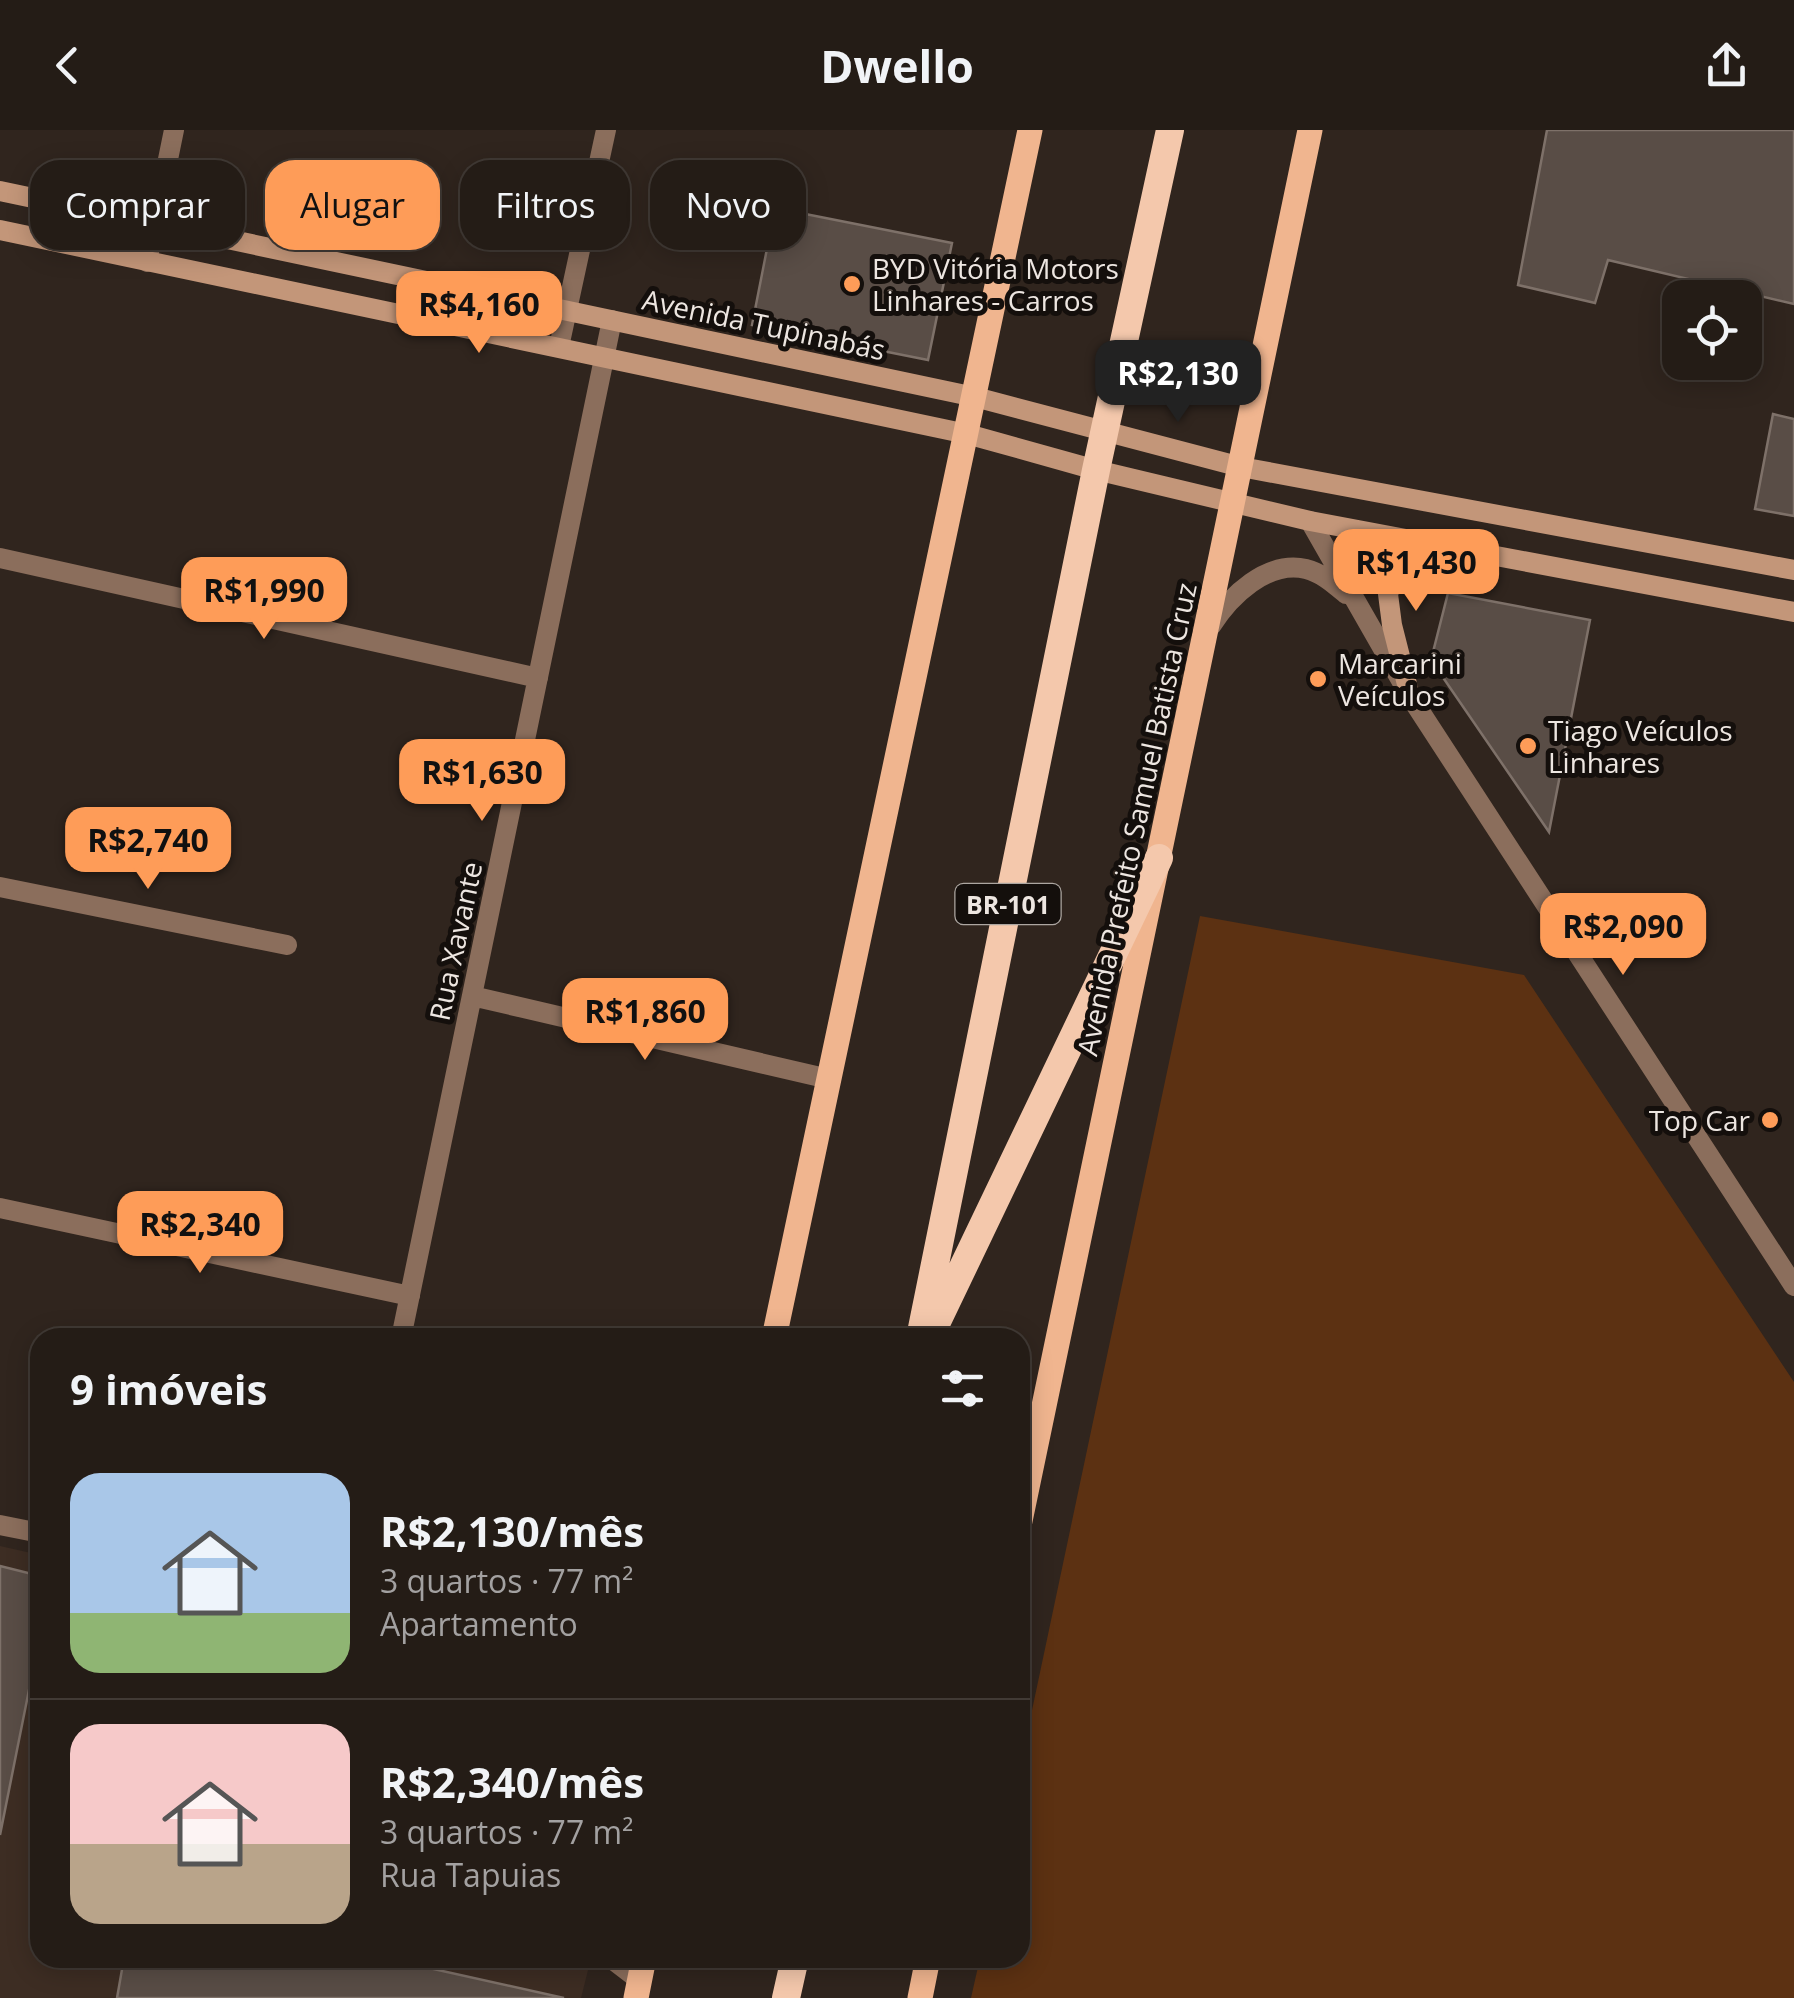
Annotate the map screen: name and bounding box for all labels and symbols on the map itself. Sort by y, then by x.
place label: BYD Vitória Motors Linhares - Carros [872,249,1119,319]
pin: R$4,160 [387,271,571,356]
marker: BYD Vitória Motors Linhares - Carros [841,273,863,295]
street label: Avenida Tupinabás [639,280,889,368]
pin: R$2,130 [1086,340,1270,425]
pin: R$1,430 [1324,529,1508,614]
pin: R$1,990 [172,557,356,642]
street label: Avenida Prefeito Samuel Batista Cruz [1067,579,1205,1059]
place label: Marcarini Veículos [1338,644,1462,714]
marker: Marcarini Veículos [1307,668,1329,690]
place label: Tiago Veículos Linhares [1548,711,1733,781]
marker: Tiago Veículos Linhares [1517,735,1539,757]
pin: R$1,630 [390,739,574,824]
pin: R$2,740 [56,807,240,892]
street label: Rua Xavante [420,858,490,1024]
road number: BR-101 [956,884,1060,924]
pin: R$2,090 [1531,893,1715,978]
pin: R$1,860 [553,978,737,1063]
place label: Top Car [1649,1101,1751,1139]
marker: Top Car [1759,1109,1781,1131]
pin: R$2,340 [108,1191,292,1276]

